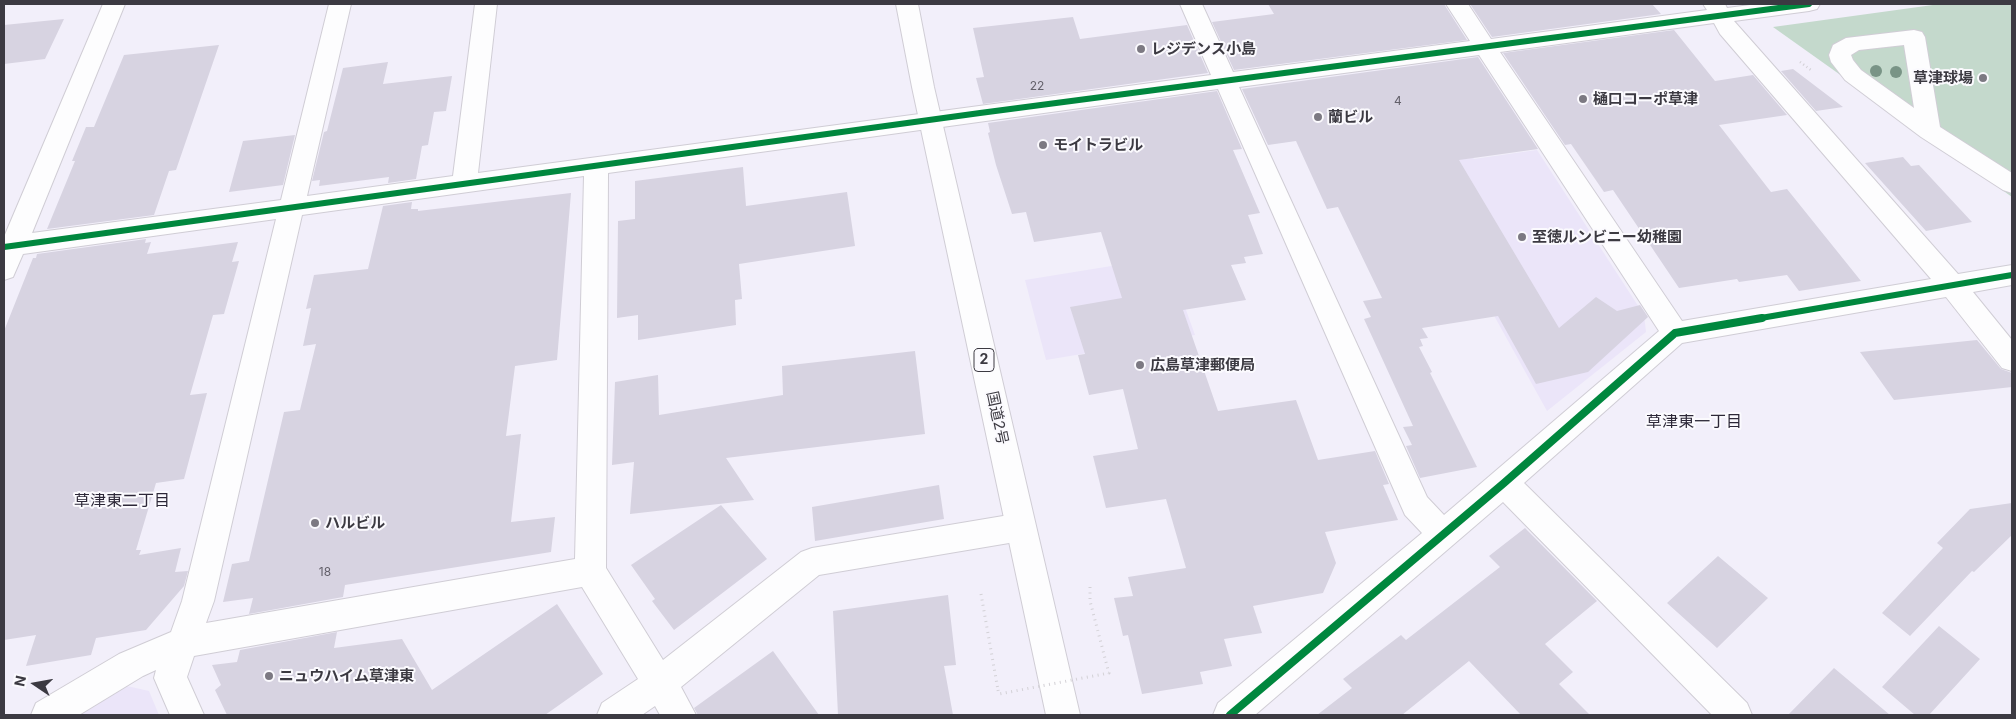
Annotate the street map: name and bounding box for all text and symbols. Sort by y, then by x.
place label: レジデンス小島 [1151,40,1256,58]
marker: レジデンス小島 [1135,43,1147,55]
place label: 草津球場 [1913,69,1973,87]
marker: 草津球場 [1977,72,1989,84]
house number: 22 [1030,79,1044,93]
place label: 樋口コーポ草津 [1593,90,1698,108]
marker: 樋口コーポ草津 [1577,93,1589,105]
house number: 4 [1394,94,1402,108]
place label: 蘭ビル [1328,108,1373,126]
marker: 蘭ビル [1312,111,1324,123]
place label: モイトラビル [1053,136,1143,154]
marker: モイトラビル [1037,139,1049,151]
place label: 至徳ルンビニー幼稚園 [1532,228,1682,246]
marker: 至徳ルンビニー幼稚園 [1516,231,1528,243]
road number: 2 [974,348,994,372]
place label: 広島草津郵便局 [1150,356,1255,374]
marker: 広島草津郵便局 [1134,359,1146,371]
street label: 国道2号 [983,390,1011,446]
district label: 草津東一丁目 [1646,412,1742,432]
district label: 草津東二丁目 [74,491,170,511]
place label: ハルビル [325,514,385,532]
marker: ハルビル [309,517,321,529]
house number: 18 [319,565,331,579]
north arrow [10,659,60,709]
place label: ニュウハイム草津東 [279,667,414,685]
marker: ニュウハイム草津東 [263,670,275,682]
text: N [10,674,29,688]

